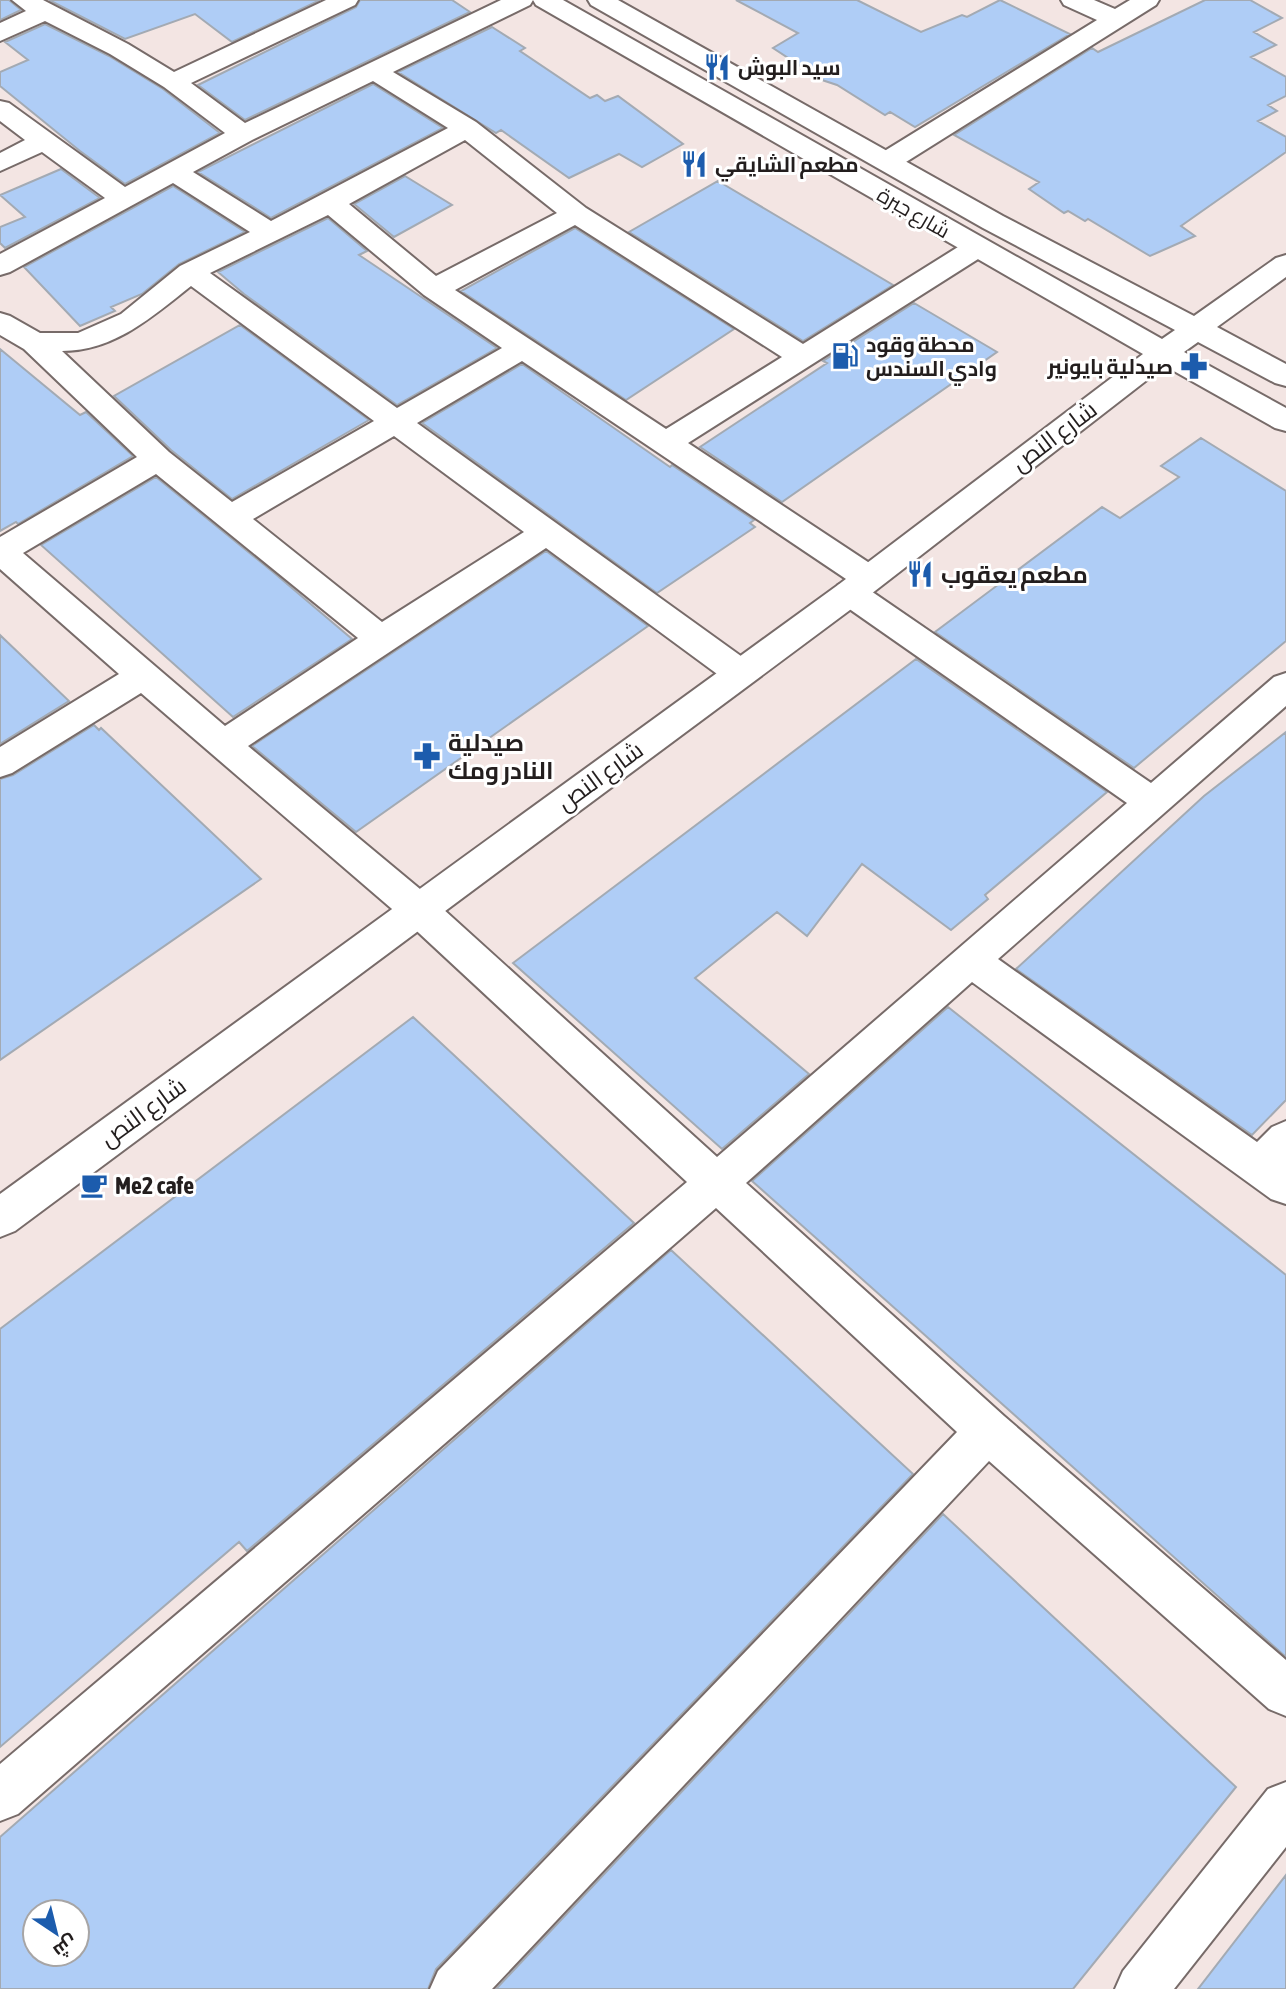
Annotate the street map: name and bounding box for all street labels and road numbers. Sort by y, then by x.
street label: شارع جبرة [872,182,955,245]
street label: شارع النص [1006,395,1104,479]
street label: شارع النص [552,736,650,819]
street label: شارع النص [95,1072,193,1155]

